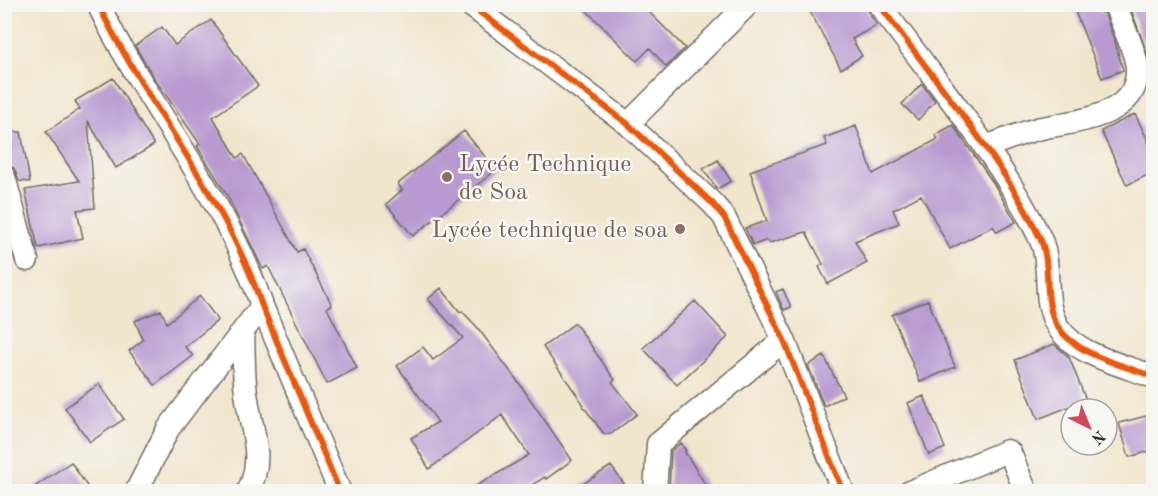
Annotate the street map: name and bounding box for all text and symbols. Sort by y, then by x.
place label: Lycée Technique de Soa [459,153,631,205]
marker: Lycée Technique de Soa [440,170,454,184]
place label: Lycée technique de soa [432,219,668,243]
marker: Lycée technique de soa [673,222,687,236]
north arrow [1059,397,1119,457]
text: N [1087,426,1108,447]

